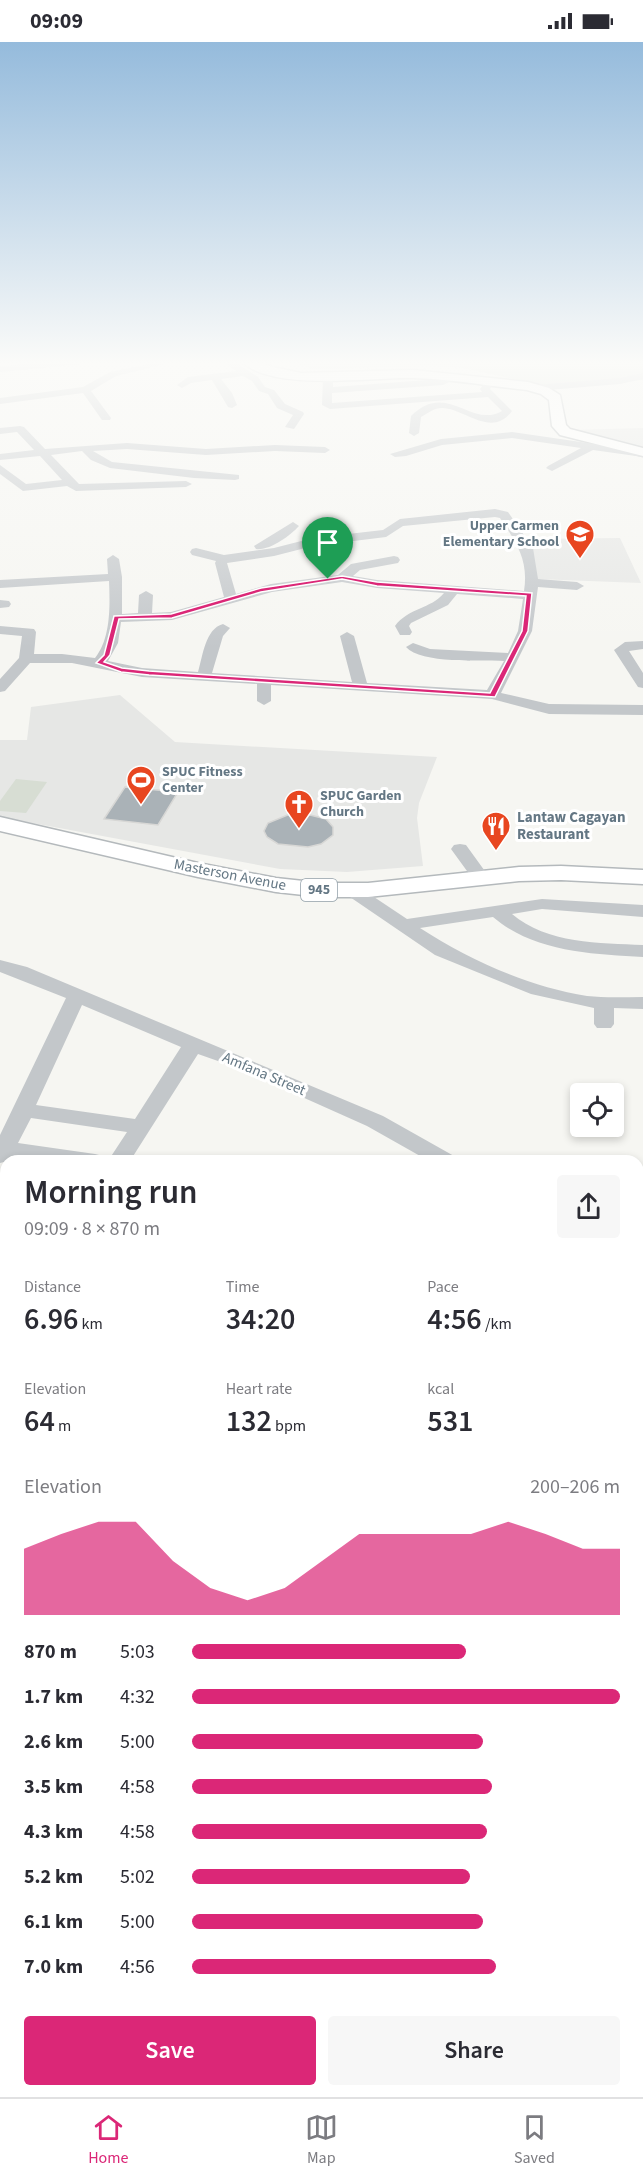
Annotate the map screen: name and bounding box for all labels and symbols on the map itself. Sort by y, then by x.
place label: Upper Carmen Elementary School [443,516,559,552]
pin [302,517,353,579]
school or university icon: Upper Carmen Elementary School [564,518,596,560]
place label: SPUC Fitness Center [162,762,243,798]
sports icon: SPUC Fitness Center [125,764,157,806]
place label: SPUC Garden Church [320,786,401,822]
church icon: SPUC Garden Church [283,788,315,830]
place label: Lantaw Cagayan Restaurant [517,807,626,845]
restaurant icon: Lantaw Cagayan Restaurant [480,810,512,852]
street label: Masterson Avenue [172,854,288,896]
road number: 945 [301,879,337,901]
street label: Amfana Street [219,1047,309,1101]

